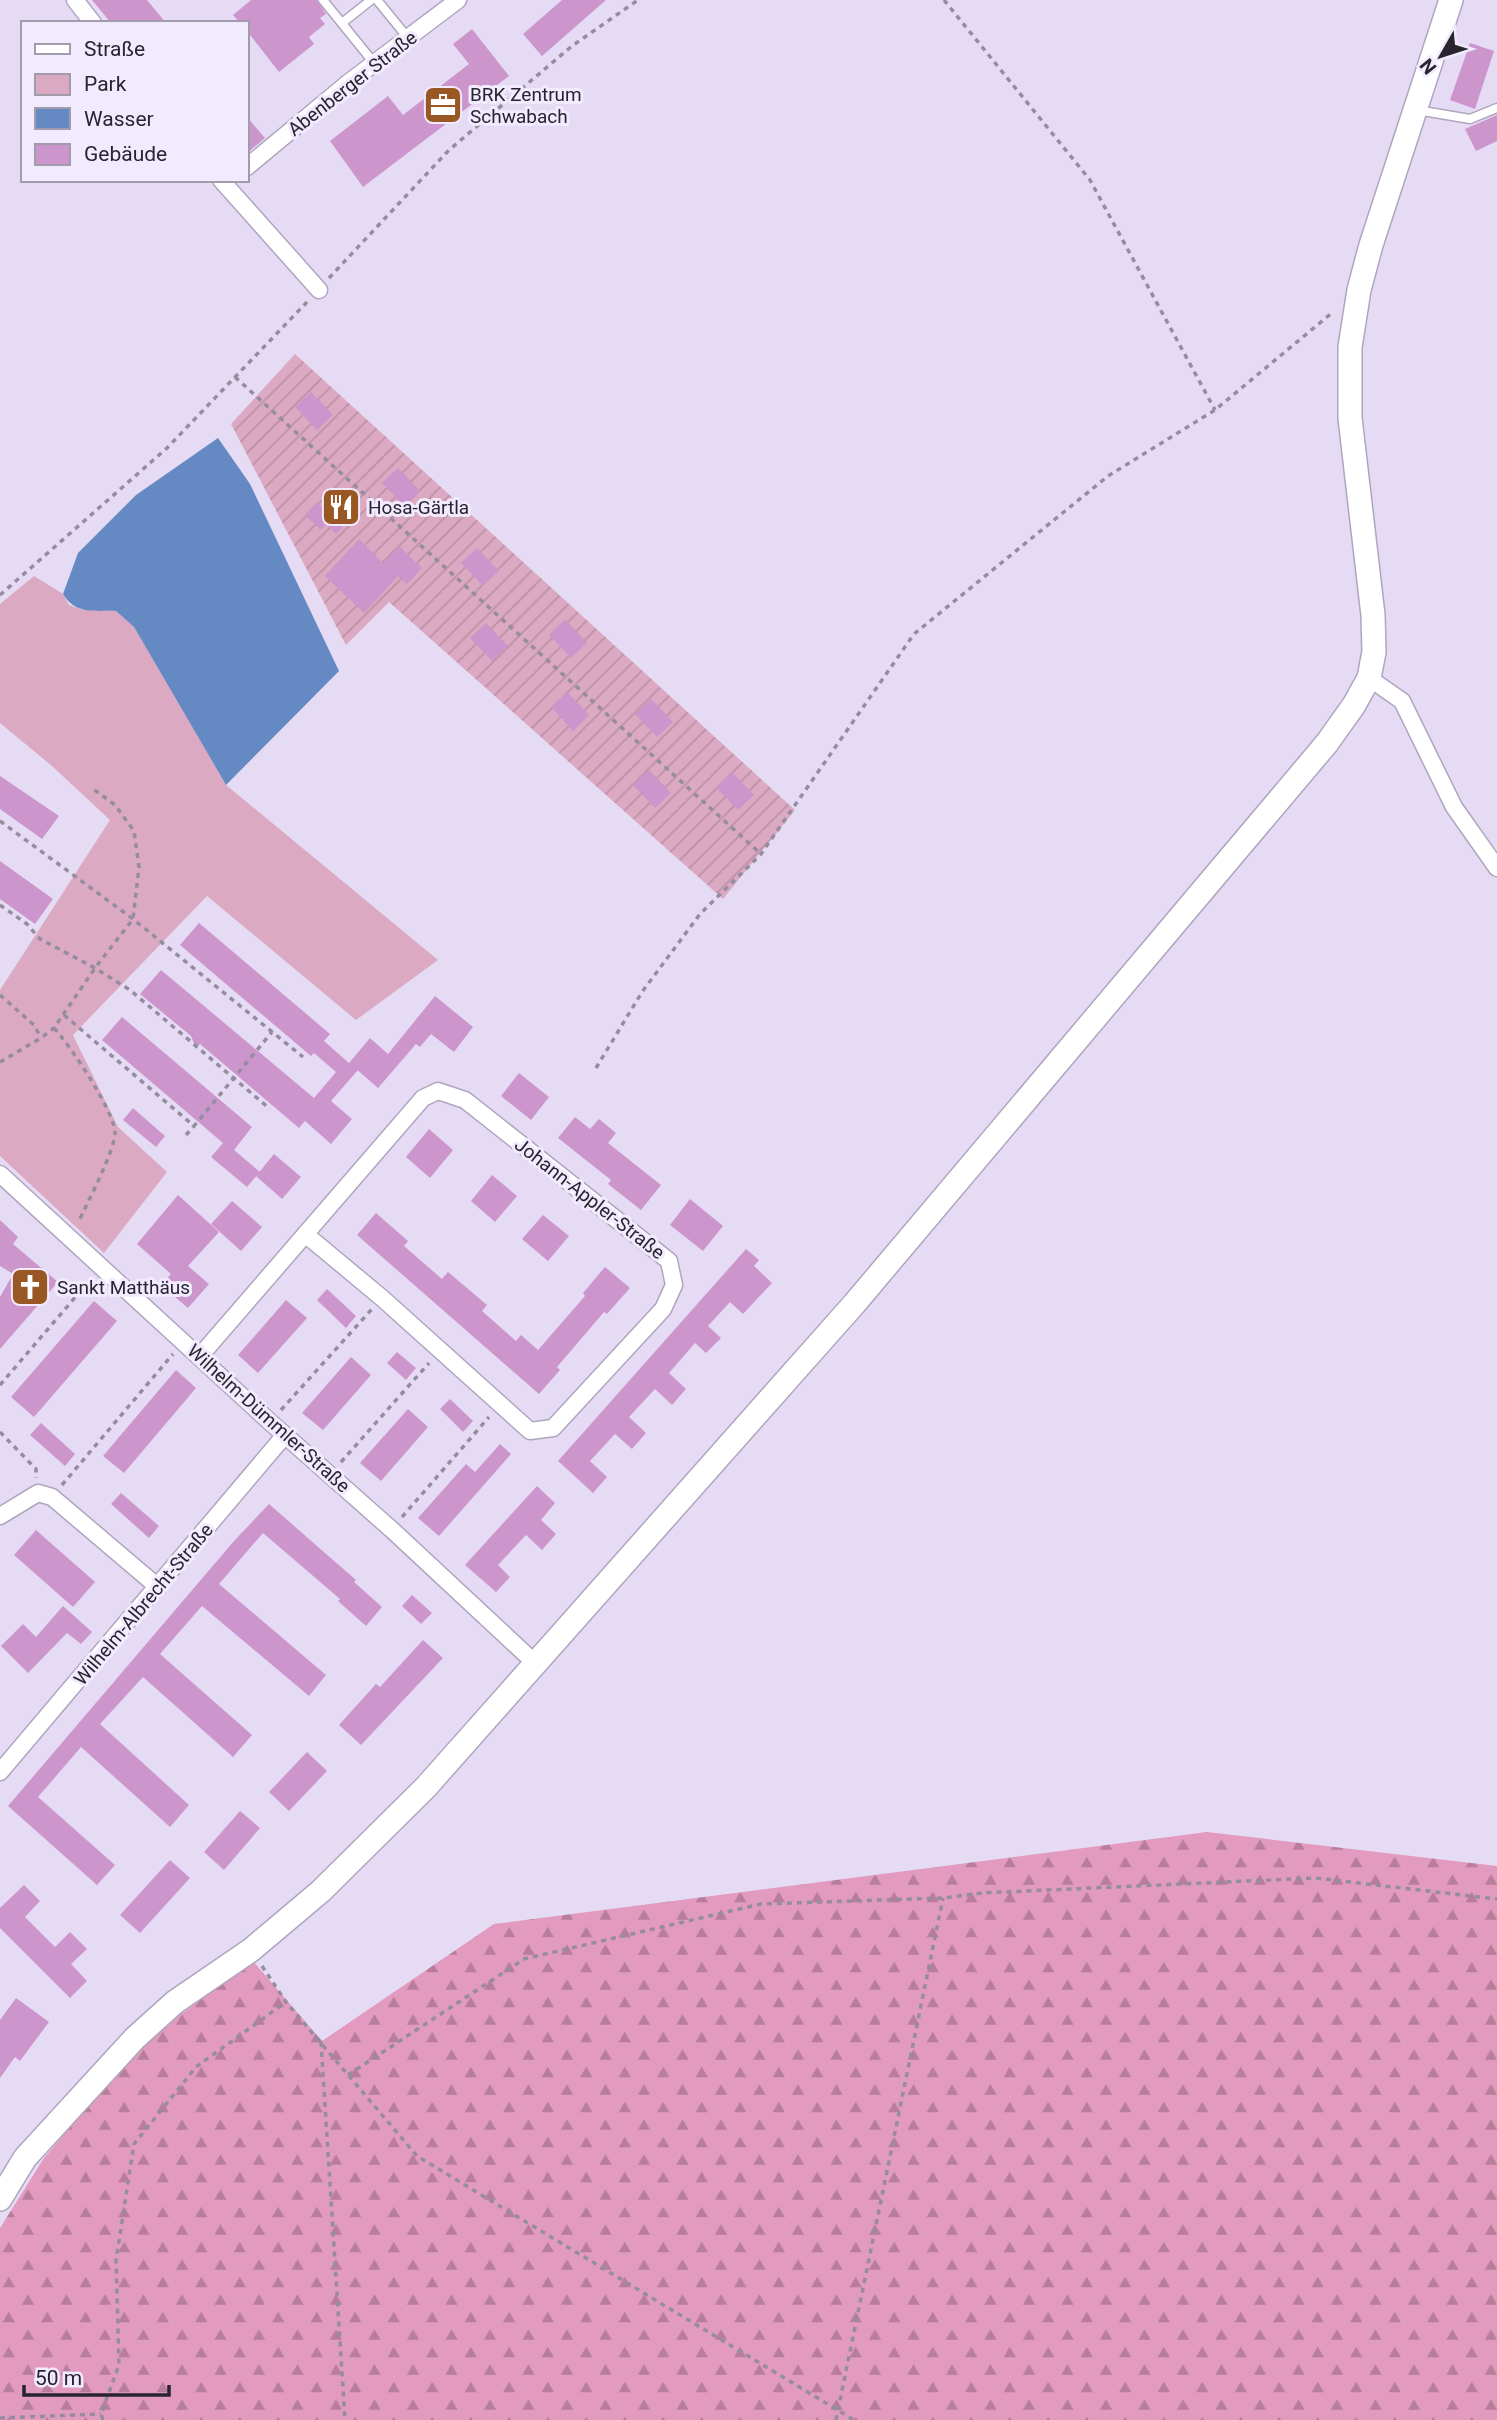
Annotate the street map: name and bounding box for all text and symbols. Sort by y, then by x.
legend [21,21,248,182]
north arrow [1406,21,1476,91]
street label: Abenberger Straße [283,26,422,141]
text: Straße [84,37,145,61]
text: N [1415,54,1441,79]
text: Park [84,72,127,96]
place label: BRK Zentrum Schwabach [470,83,582,128]
office icon: BRK Zentrum Schwabach [422,84,464,126]
text: Wasser [84,107,154,131]
text: Gebäude [84,142,167,166]
restaurant icon: Hosa-Gärtla [320,486,362,528]
place label: Hosa-Gärtla [368,496,469,519]
street label: Johann-Appler-Straße [510,1133,669,1264]
church icon: Sankt Matthäus [9,1266,51,1308]
place label: Sankt Matthäus [57,1276,190,1299]
street label: Wilhelm-Dümmler-Straße [183,1339,355,1498]
street label: Wilhelm-Albrecht-Straße [69,1519,218,1690]
scale bar [24,2354,170,2398]
text: 50 m [35,2366,82,2390]

